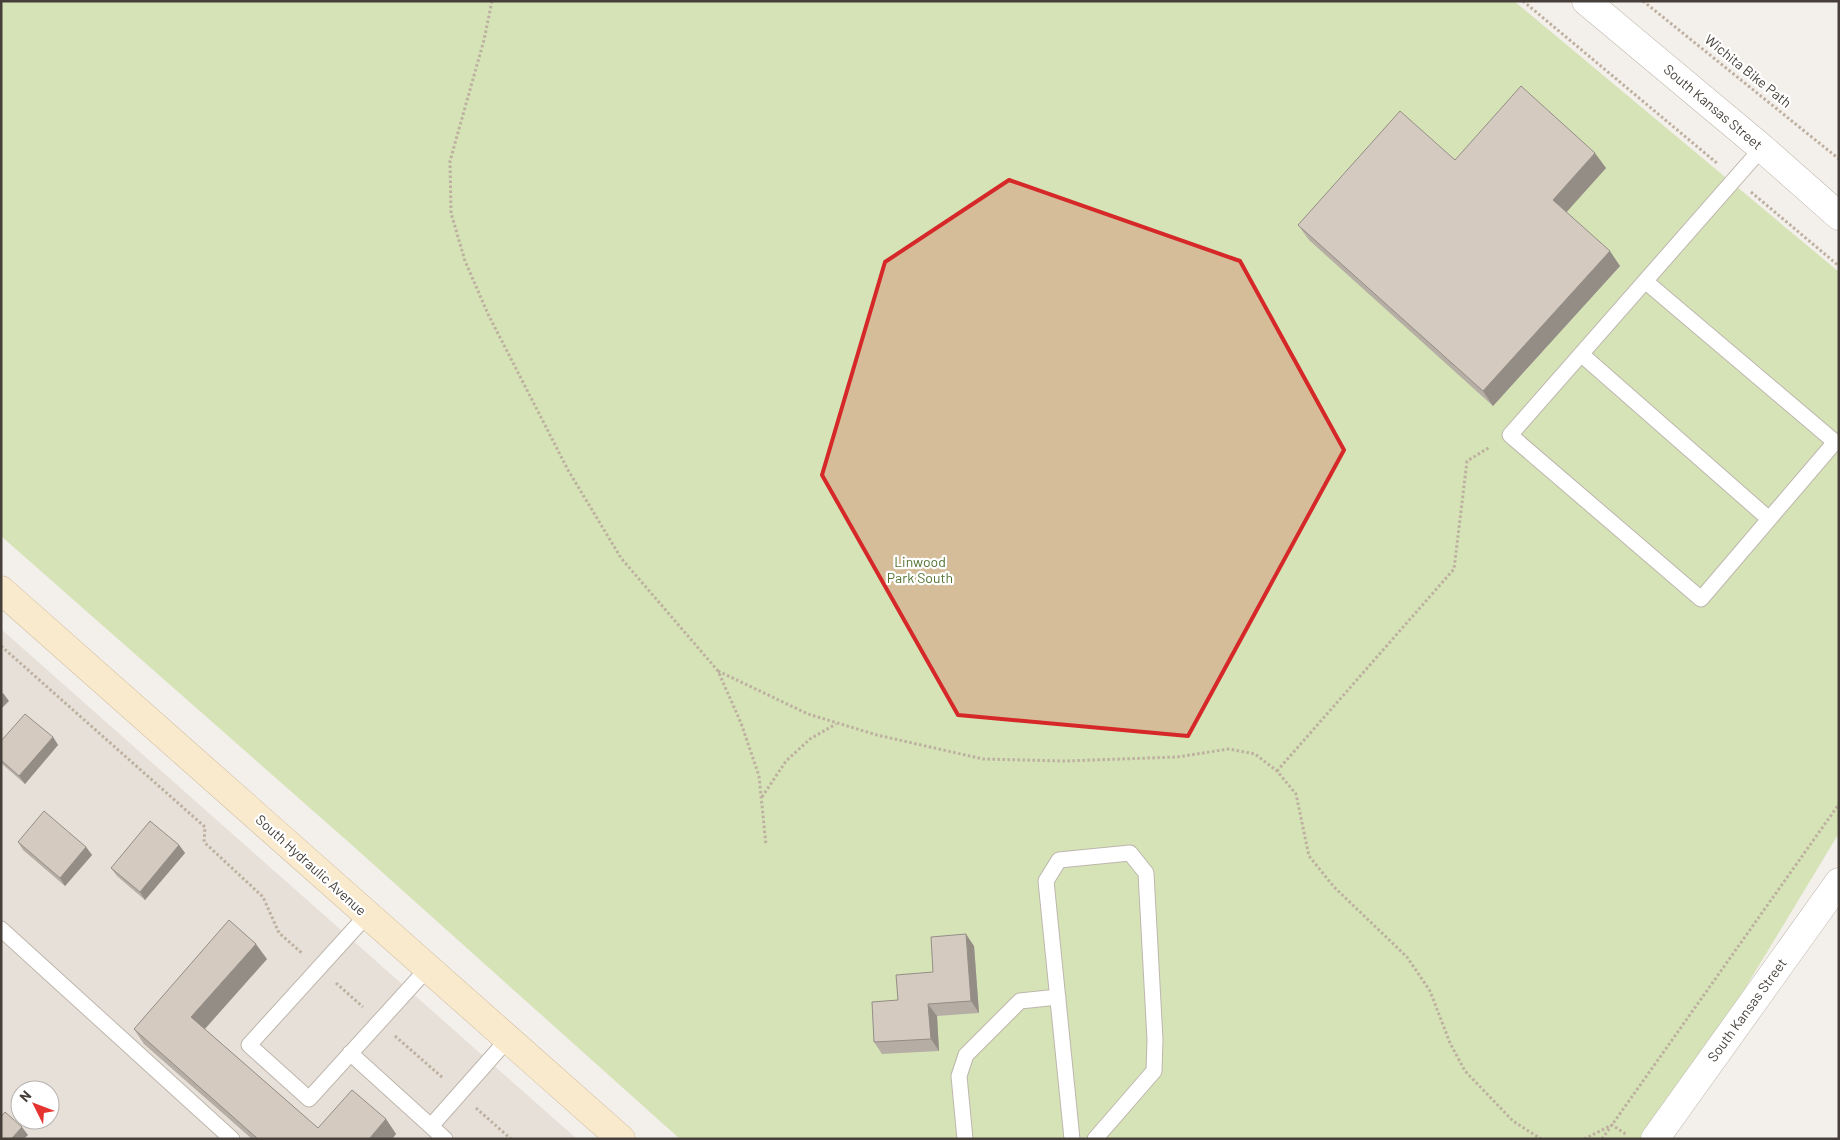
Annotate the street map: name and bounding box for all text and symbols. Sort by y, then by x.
street label: Wichita Bike Path [1702,30,1795,111]
street label: South Kansas Street [1660,60,1766,153]
park label: Linwood Park South [887,553,953,586]
street label: South Hydraulic Avenue [253,811,370,919]
street label: South Kansas Street [1703,955,1790,1065]
north arrow [10,1080,60,1130]
text: N [16,1087,34,1105]

